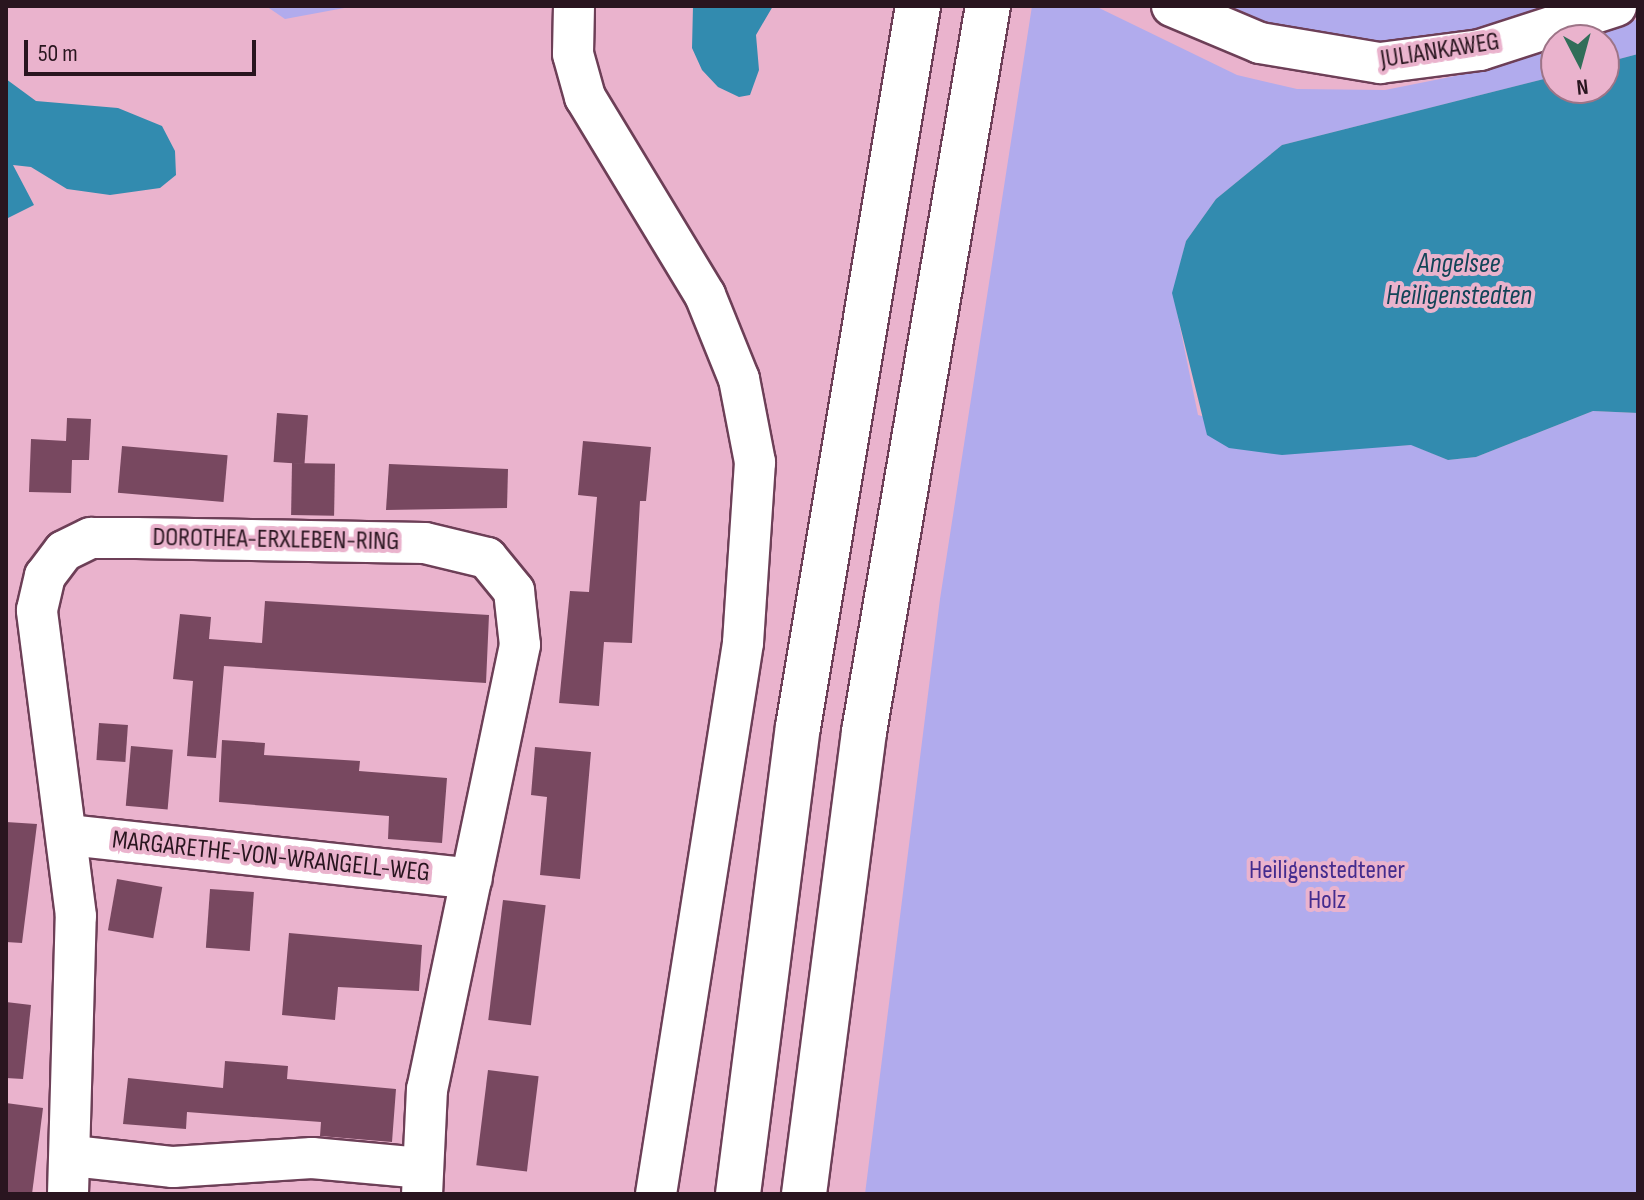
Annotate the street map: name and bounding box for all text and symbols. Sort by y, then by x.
scale bar [28,24,260,74]
north arrow [1540,24,1620,104]
street label: JULIANKAWEG [1378,26,1502,76]
text: 50 m [38,39,78,68]
text: N [1575,72,1590,100]
water label: Angelsee Heiligenstedten [1386,247,1532,313]
street label: DOROTHEA-ERXLEBEN-RING [152,522,400,558]
street label: MARGARETHE-VON-WRANGELL-WEG [111,825,431,889]
park label: Heiligenstedtener Holz [1249,855,1405,916]

